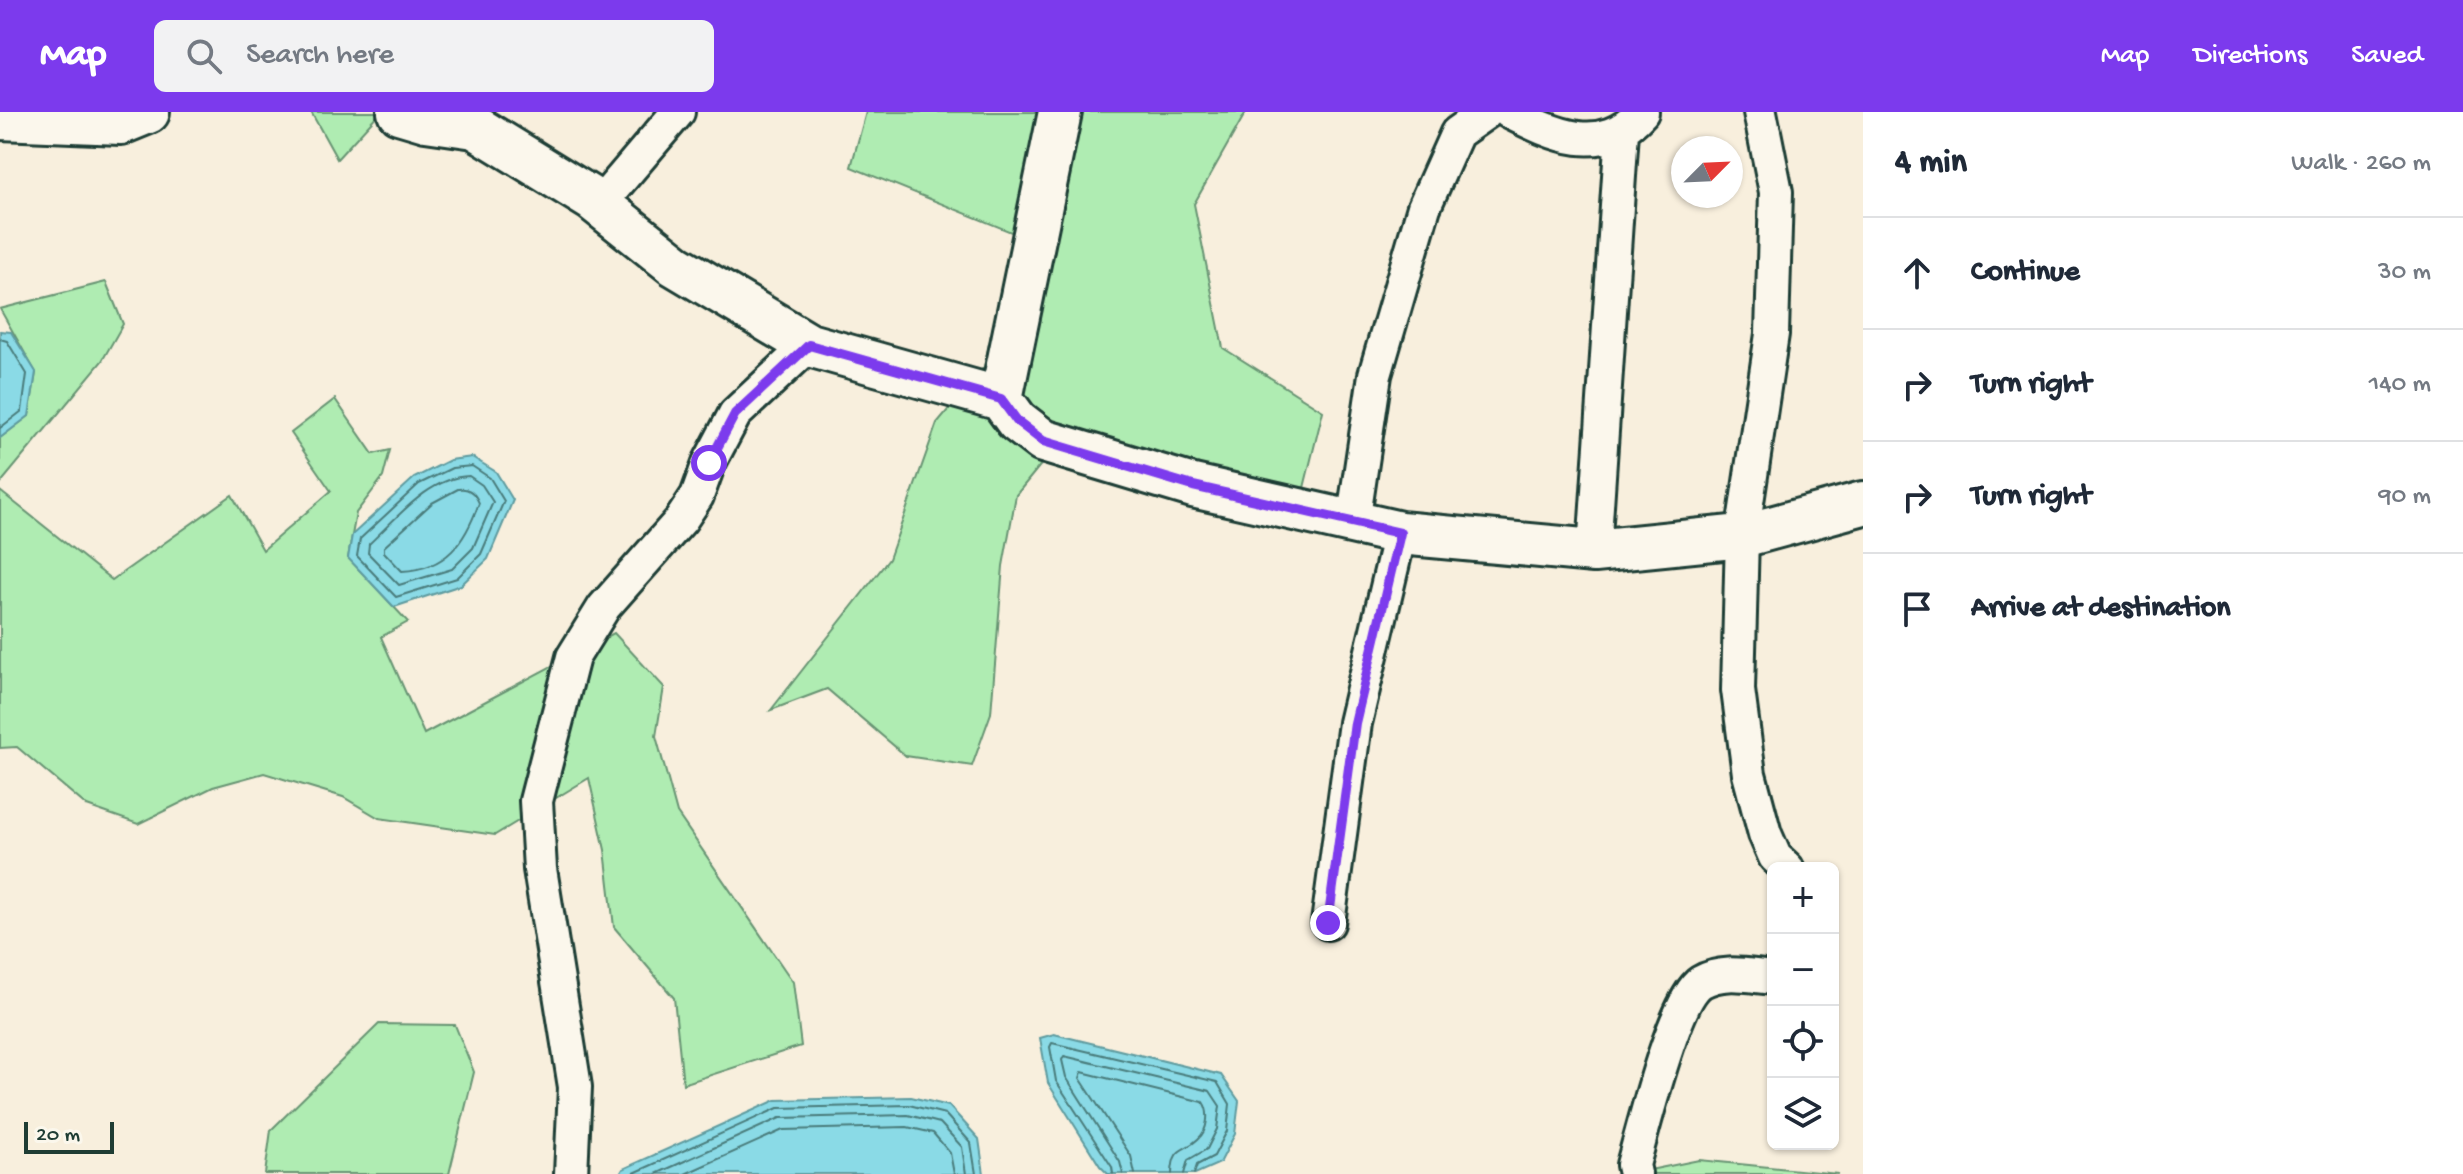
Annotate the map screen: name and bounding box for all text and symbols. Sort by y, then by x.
search box [154,20,714,92]
text: Map [40,34,106,78]
icon: search [182,34,226,78]
text: Search here [246,39,394,74]
text: Map [2101,40,2149,73]
text: Directions [2193,40,2307,73]
text: Saved [2351,40,2423,73]
north arrow [1671,136,1743,208]
text: 4 min [1895,144,1967,184]
text: Walk · 260 m [2291,149,2431,180]
icon: ahead [1895,251,1939,295]
text: Continue [1971,256,2080,291]
text: 30 m [2378,258,2431,289]
icon: right [1895,363,1939,407]
text: Turn right [1971,368,2091,403]
text: 140 m [2369,370,2431,401]
route start [691,445,727,481]
icon: right [1895,475,1939,519]
text: Turn right [1971,480,2091,515]
text: 90 m [2379,482,2431,513]
icon: arrive [1895,587,1939,631]
text: Arrive at destination [1971,592,2231,627]
map controls [1767,862,1839,1150]
button: + [1767,862,1839,934]
route end [1310,905,1346,941]
button: − [1767,934,1839,1006]
button: locate [1767,1006,1839,1078]
button: layers [1767,1078,1839,1150]
scale bar [24,1118,114,1154]
text: 20 m [36,1123,80,1149]

